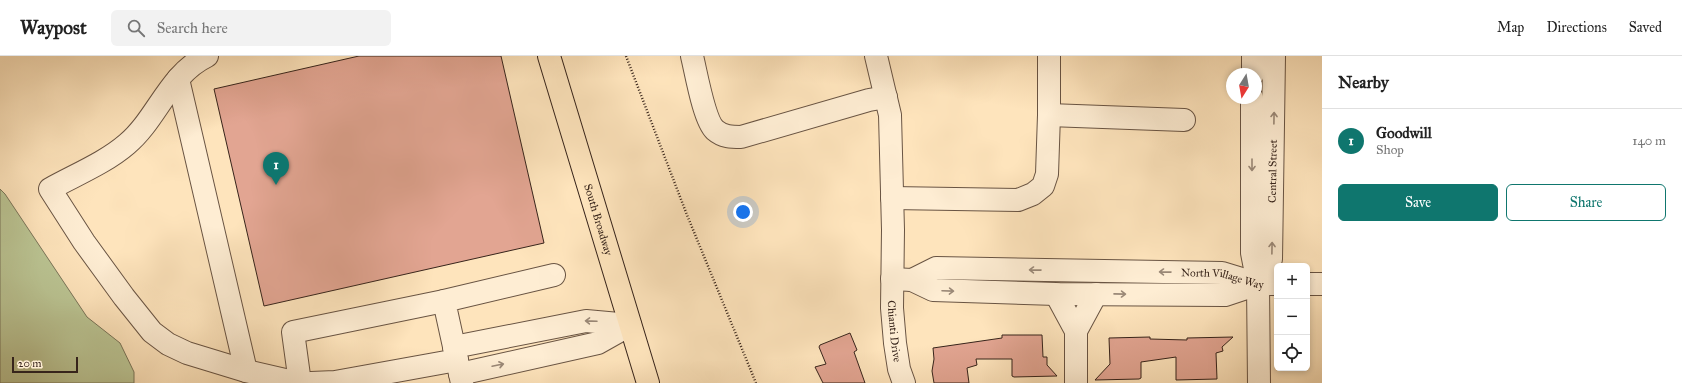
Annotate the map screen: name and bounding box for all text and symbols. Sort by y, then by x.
search box [111,10,391,46]
text: Waypost [20,16,87,39]
icon: search [125,17,147,39]
text: Search here [157,19,228,37]
text: Map [1497,19,1524,36]
text: Directions [1546,19,1607,36]
text: Saved [1629,19,1662,36]
north arrow [1226,68,1262,104]
text: Nearby [1338,72,1389,93]
one-way arrow [1270,112,1278,125]
text: Goodwill [1376,124,1432,142]
text: 1 [1348,133,1354,149]
text: 140 m [1632,133,1666,149]
street label: Central Street [1265,139,1279,203]
text: Shop [1376,142,1404,158]
pin: 1 [263,152,289,185]
one-way arrow [1248,158,1256,171]
street label: South Broadway [582,182,616,258]
button: Save [1338,184,1498,221]
button: Share [1506,184,1666,221]
your location [733,202,753,222]
one-way arrow [1268,242,1275,255]
map controls [1274,263,1310,371]
button: + [1274,263,1310,299]
one-way arrow [1029,266,1042,274]
street label: North Village Way [1181,266,1264,291]
one-way arrow [1159,268,1172,276]
one-way arrow [941,287,954,295]
one-way arrow [1113,290,1126,298]
button: − [1274,299,1310,335]
street label: Chianti Drive [886,300,904,363]
one-way arrow [585,318,598,325]
button: locate [1274,335,1310,371]
scale bar [12,355,78,374]
text: 20 m [18,357,41,370]
one-way arrow [491,361,504,369]

